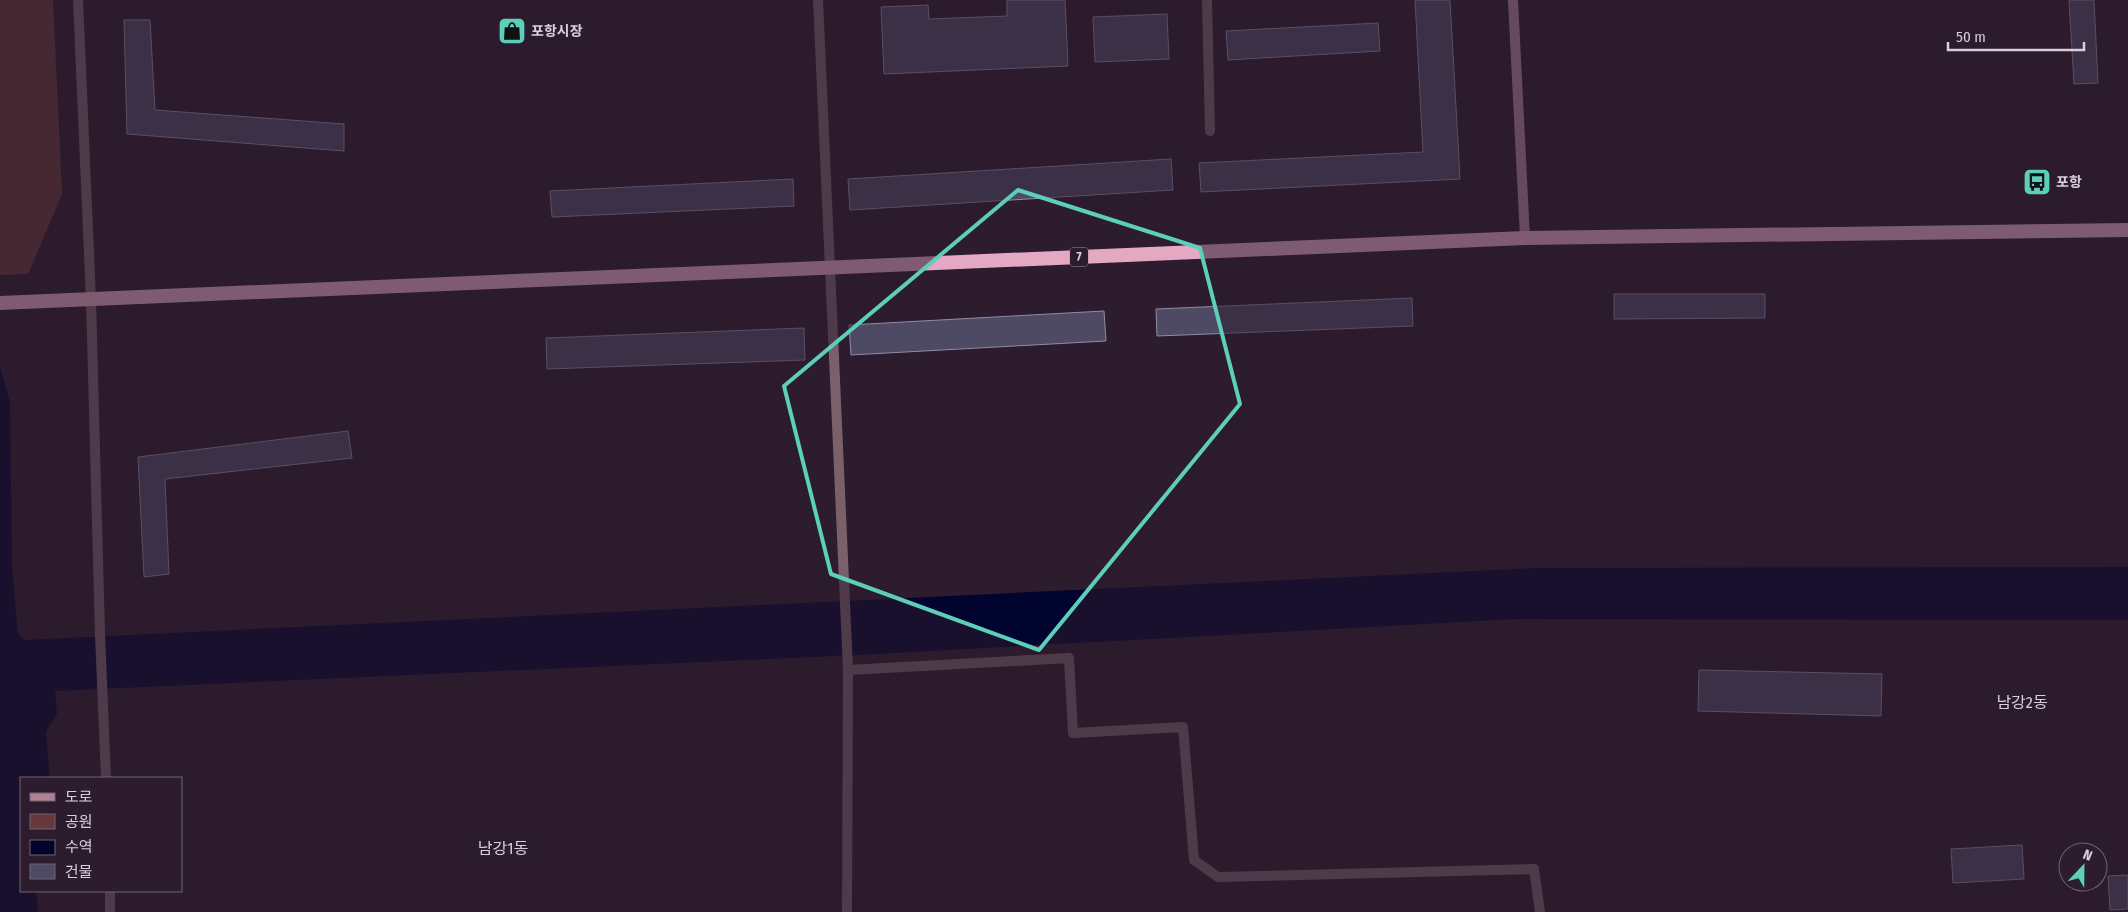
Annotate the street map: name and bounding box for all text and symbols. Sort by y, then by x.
shop icon: 포항시장 [497,16,527,46]
scale bar [1948,20,2084,52]
place label: 포항시장 [531,23,583,40]
text: 50 m [1956,28,1986,46]
bus stop icon: 포항 [2022,167,2052,197]
place label: 포항 [2056,174,2082,191]
road number: 7 [1070,248,1088,266]
district label: 남강2동 [1996,693,2048,712]
legend [20,777,182,892]
text: 도로 [65,788,93,806]
text: 공원 [65,813,93,831]
text: 수역 [65,838,93,856]
district label: 남강1동 [478,839,528,858]
north arrow [2058,842,2108,892]
text: N [2081,846,2095,865]
text: 건물 [65,863,93,881]

